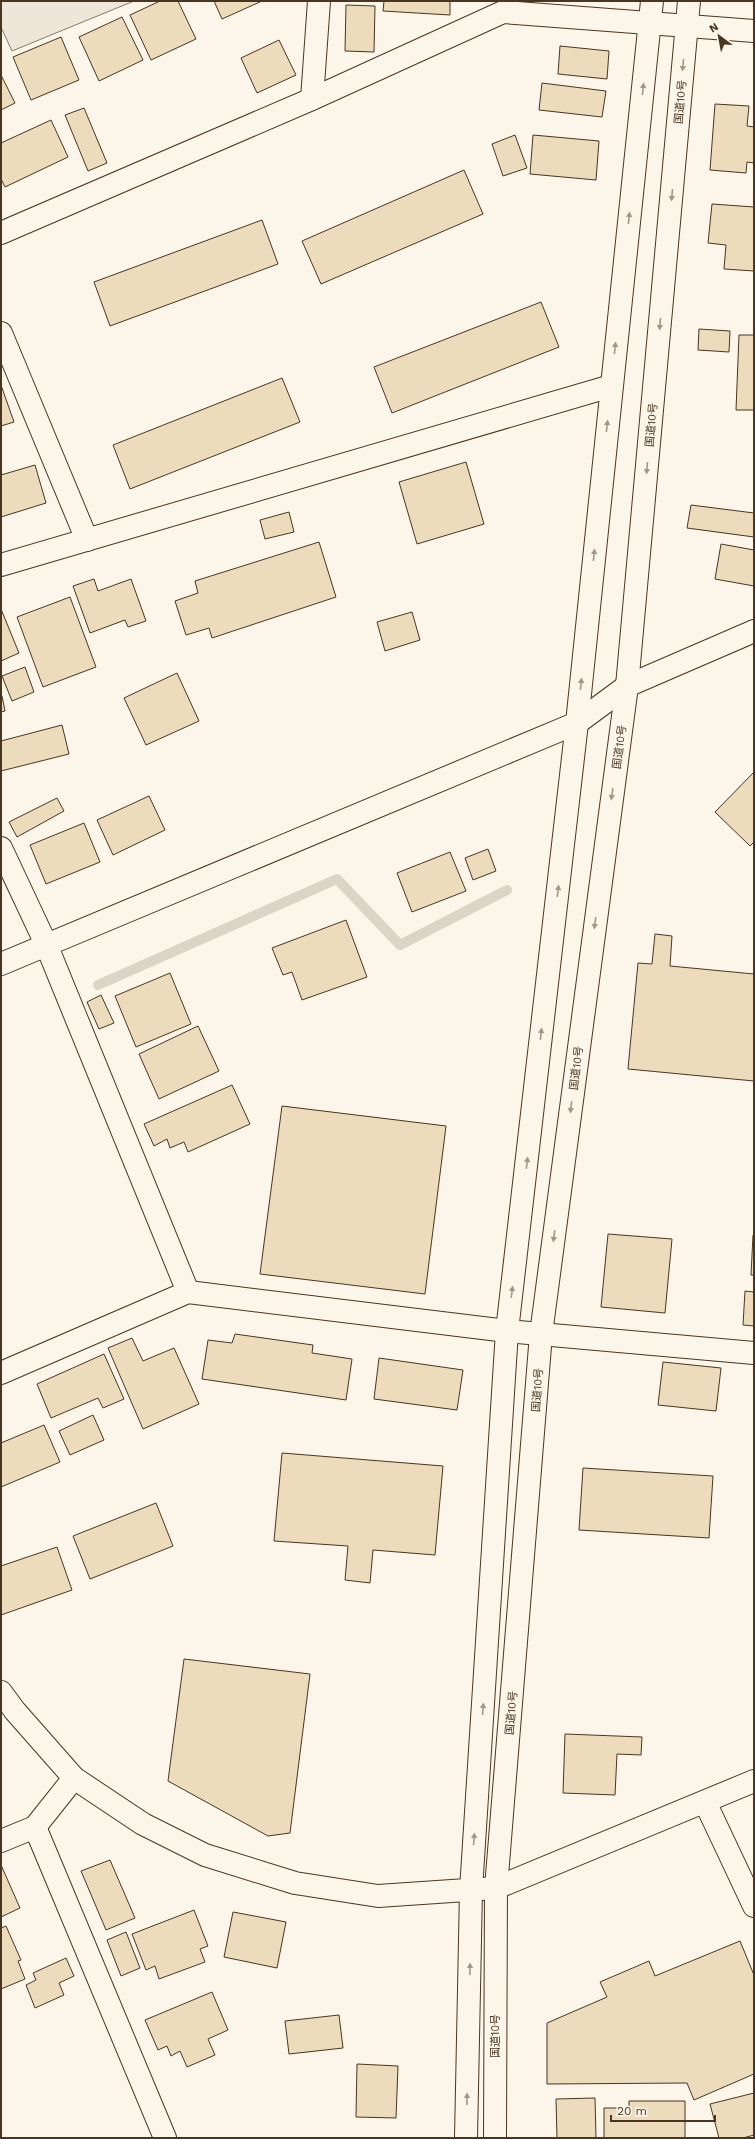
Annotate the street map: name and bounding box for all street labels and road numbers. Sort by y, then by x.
street label: 国道10号 [672,79,689,125]
street label: 国道10号 [643,402,660,448]
street label: 国道10号 [610,724,629,770]
street label: 国道10号 [567,1045,586,1091]
street label: 国道10号 [529,1368,546,1413]
street label: 国道10号 [503,1690,520,1736]
street label: 国道10号 [489,2014,502,2058]

